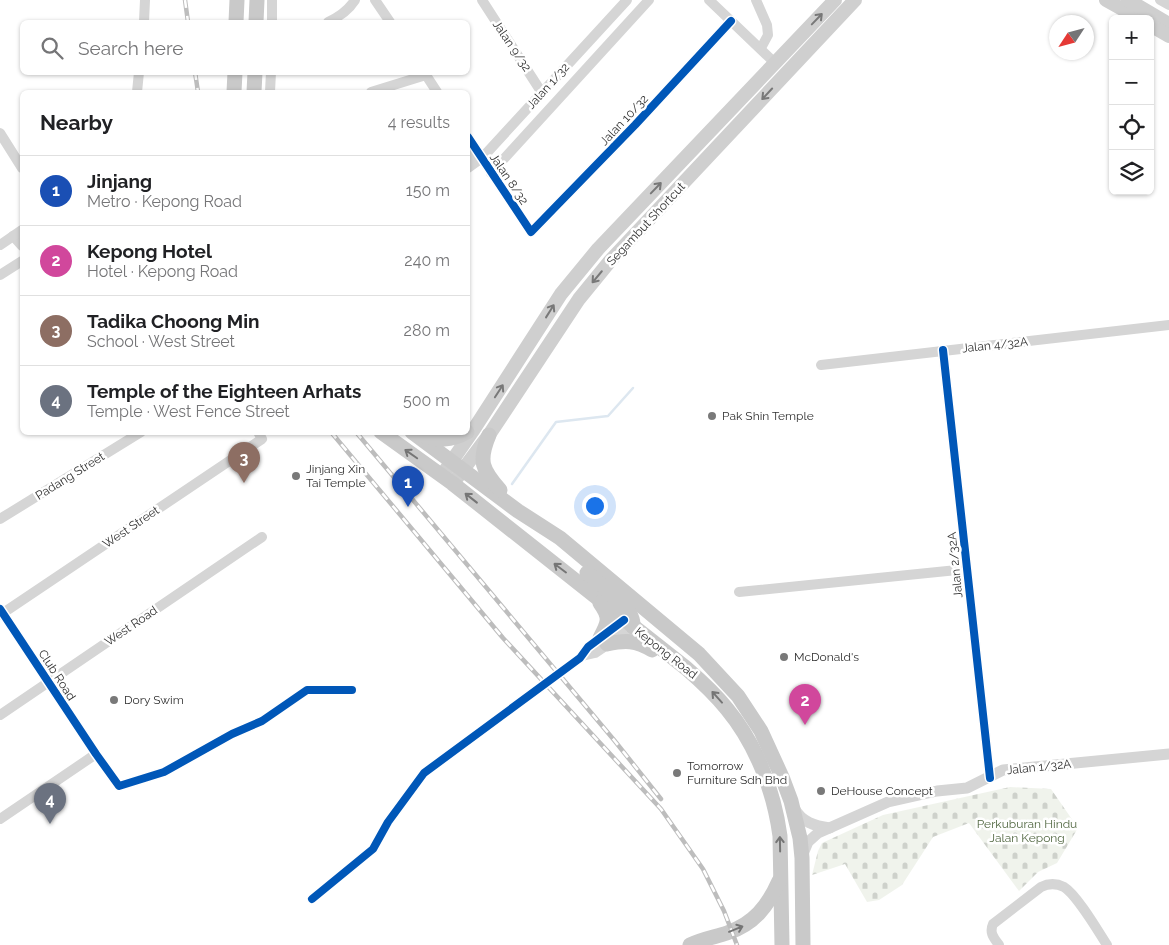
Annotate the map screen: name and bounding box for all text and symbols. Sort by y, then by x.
one-way arrow [811,13,823,25]
north arrow [1049,15,1094,60]
map controls [1109,15,1154,195]
button: + [1109,15,1154,60]
street label: Jalan 9/32 [490,18,534,74]
search box [20,20,470,75]
icon: search [38,34,66,62]
text: Search here [78,37,184,59]
street label: Jalan 1/32 [524,60,572,112]
button: − [1109,60,1154,105]
one-way arrow [761,87,773,100]
street label: Jalan 10/32 [597,92,651,148]
button: locate [1109,105,1154,150]
text: Nearby [40,110,113,135]
text: 4 results [388,113,450,132]
button: layers [1109,150,1154,195]
street label: Jalan 8/32 [487,151,531,207]
text: Jinjang [87,170,152,192]
street label: Segambut Shortcut [604,180,688,268]
text: 1 [52,181,60,200]
text: 150 m [406,181,450,200]
one-way arrow [650,183,662,195]
text: Metro · Kepong Road [87,192,242,211]
text: Kepong Hotel [87,240,212,262]
text: 2 [51,251,61,270]
text: 240 m [404,251,450,270]
text: Hotel · Kepong Road [87,262,238,281]
one-way arrow [592,270,603,283]
one-way arrow [545,304,556,318]
text: Tadika Choong Min [87,310,260,332]
text: 3 [52,321,60,340]
text: 280 m [404,321,450,340]
text: School · West Street [87,332,235,351]
street label: Jalan 4/32A [961,335,1029,355]
text: Temple of the Eighteen Arhats [87,380,362,402]
one-way arrow [494,384,504,398]
text: 4 [51,391,61,410]
text: 500 m [403,391,450,410]
text: Temple · West Fence Street [87,402,290,421]
place label: Pak Shin Temple [722,409,814,423]
marker: Pak Shin Temple [706,410,718,422]
pin: 3 [228,442,260,483]
street label: Padang Street [33,449,107,503]
one-way arrow [404,449,418,459]
place label: Jinjang Xin Tai Temple [306,462,366,490]
pin: 1 [392,466,424,507]
marker: Jinjang Xin Tai Temple [290,470,302,482]
one-way arrow [465,492,478,503]
your location [582,493,608,519]
street label: West Street [100,503,162,551]
street label: Jalan 2/32A [945,531,965,599]
one-way arrow [554,563,567,574]
street label: West Road [102,603,160,649]
street label: Kepong Road [632,624,700,682]
street label: Club Road [35,647,79,703]
place label: McDonald's [794,650,859,664]
marker: McDonald's [778,651,790,663]
pin: 2 [789,684,821,725]
one-way arrow [711,691,723,704]
place label: Dory Swim [124,693,184,707]
marker: Dory Swim [108,694,120,706]
street label: Jalan 1/32A [1006,757,1072,777]
place label: Tomorrow Furniture Sdh Bhd [687,759,787,787]
marker: Tomorrow Furniture Sdh Bhd [671,767,683,779]
pin: 4 [34,783,66,824]
place label: DeHouse Concept [831,784,933,798]
marker: DeHouse Concept [815,785,827,797]
park label: Perkuburan Hindu Jalan Kepong [977,817,1077,845]
one-way arrow [775,836,784,852]
one-way arrow [728,924,743,933]

